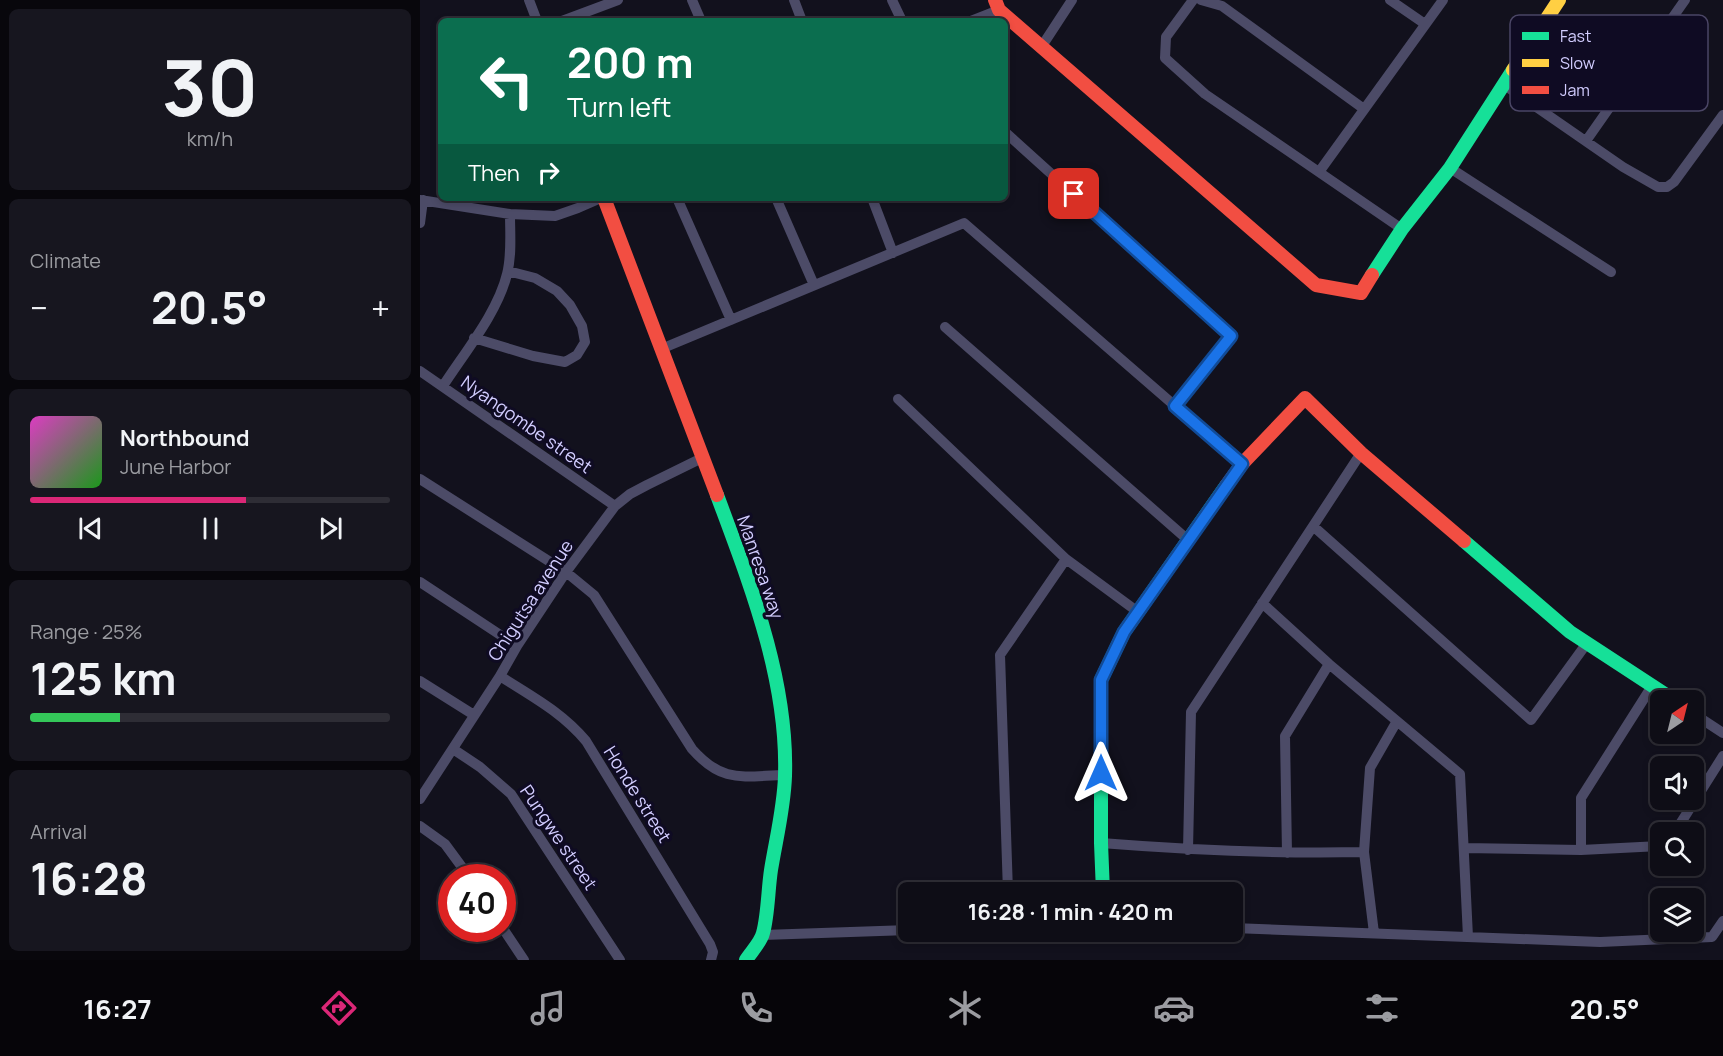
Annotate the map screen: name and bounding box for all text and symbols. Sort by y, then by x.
legend [1510,15,1708,111]
text: Fast [1560,25,1591,47]
text: 30 [162,33,258,139]
text: 200 m [567,33,693,91]
icon: left [468,42,546,120]
text: Slow [1560,52,1595,74]
text: Jam [1560,79,1590,101]
text: Turn left [567,88,671,125]
text: km/h [187,125,233,152]
icon: right [532,156,565,189]
text: Then [468,158,520,188]
pin [1048,168,1099,219]
icon: arrive [1057,177,1090,210]
text: Climate [30,247,101,274]
text: 20.5° [151,276,268,338]
text: − [30,285,48,330]
text: + [371,285,390,330]
street label: Nyangombe street [457,370,597,478]
text: Northbound [120,423,250,453]
text: June Harbor [120,453,232,480]
icon: previous [74,512,107,545]
icon: pause [194,512,227,545]
icon: next [314,512,347,545]
street label: Manresa way [732,512,790,622]
street label: Chigutsa avenue [482,535,578,665]
text: Range · 25% [30,618,143,645]
text: 125 km [30,647,177,709]
north arrow [1650,690,1704,744]
map controls [1650,690,1704,942]
street label: Honde street [599,741,677,847]
position arrow [1069,741,1133,805]
button: sound [1650,756,1704,810]
street label: Pungwe street [515,780,603,894]
text: Arrival [30,818,87,845]
button: search [1650,822,1704,876]
text: 16:28 [30,847,147,909]
speed limit sign: 40 [438,864,516,942]
button: layers [1650,888,1704,942]
text: 16:28 · 1 min · 420 m [968,897,1173,927]
icon: directions [318,987,360,1029]
icon: music [527,987,569,1029]
icon: phone [735,987,777,1029]
icon: climate [944,987,986,1029]
icon: car [1153,987,1195,1029]
icon: filters [1361,987,1403,1029]
text: 16:27 [83,990,152,1027]
text: 20.5° [1570,990,1640,1027]

